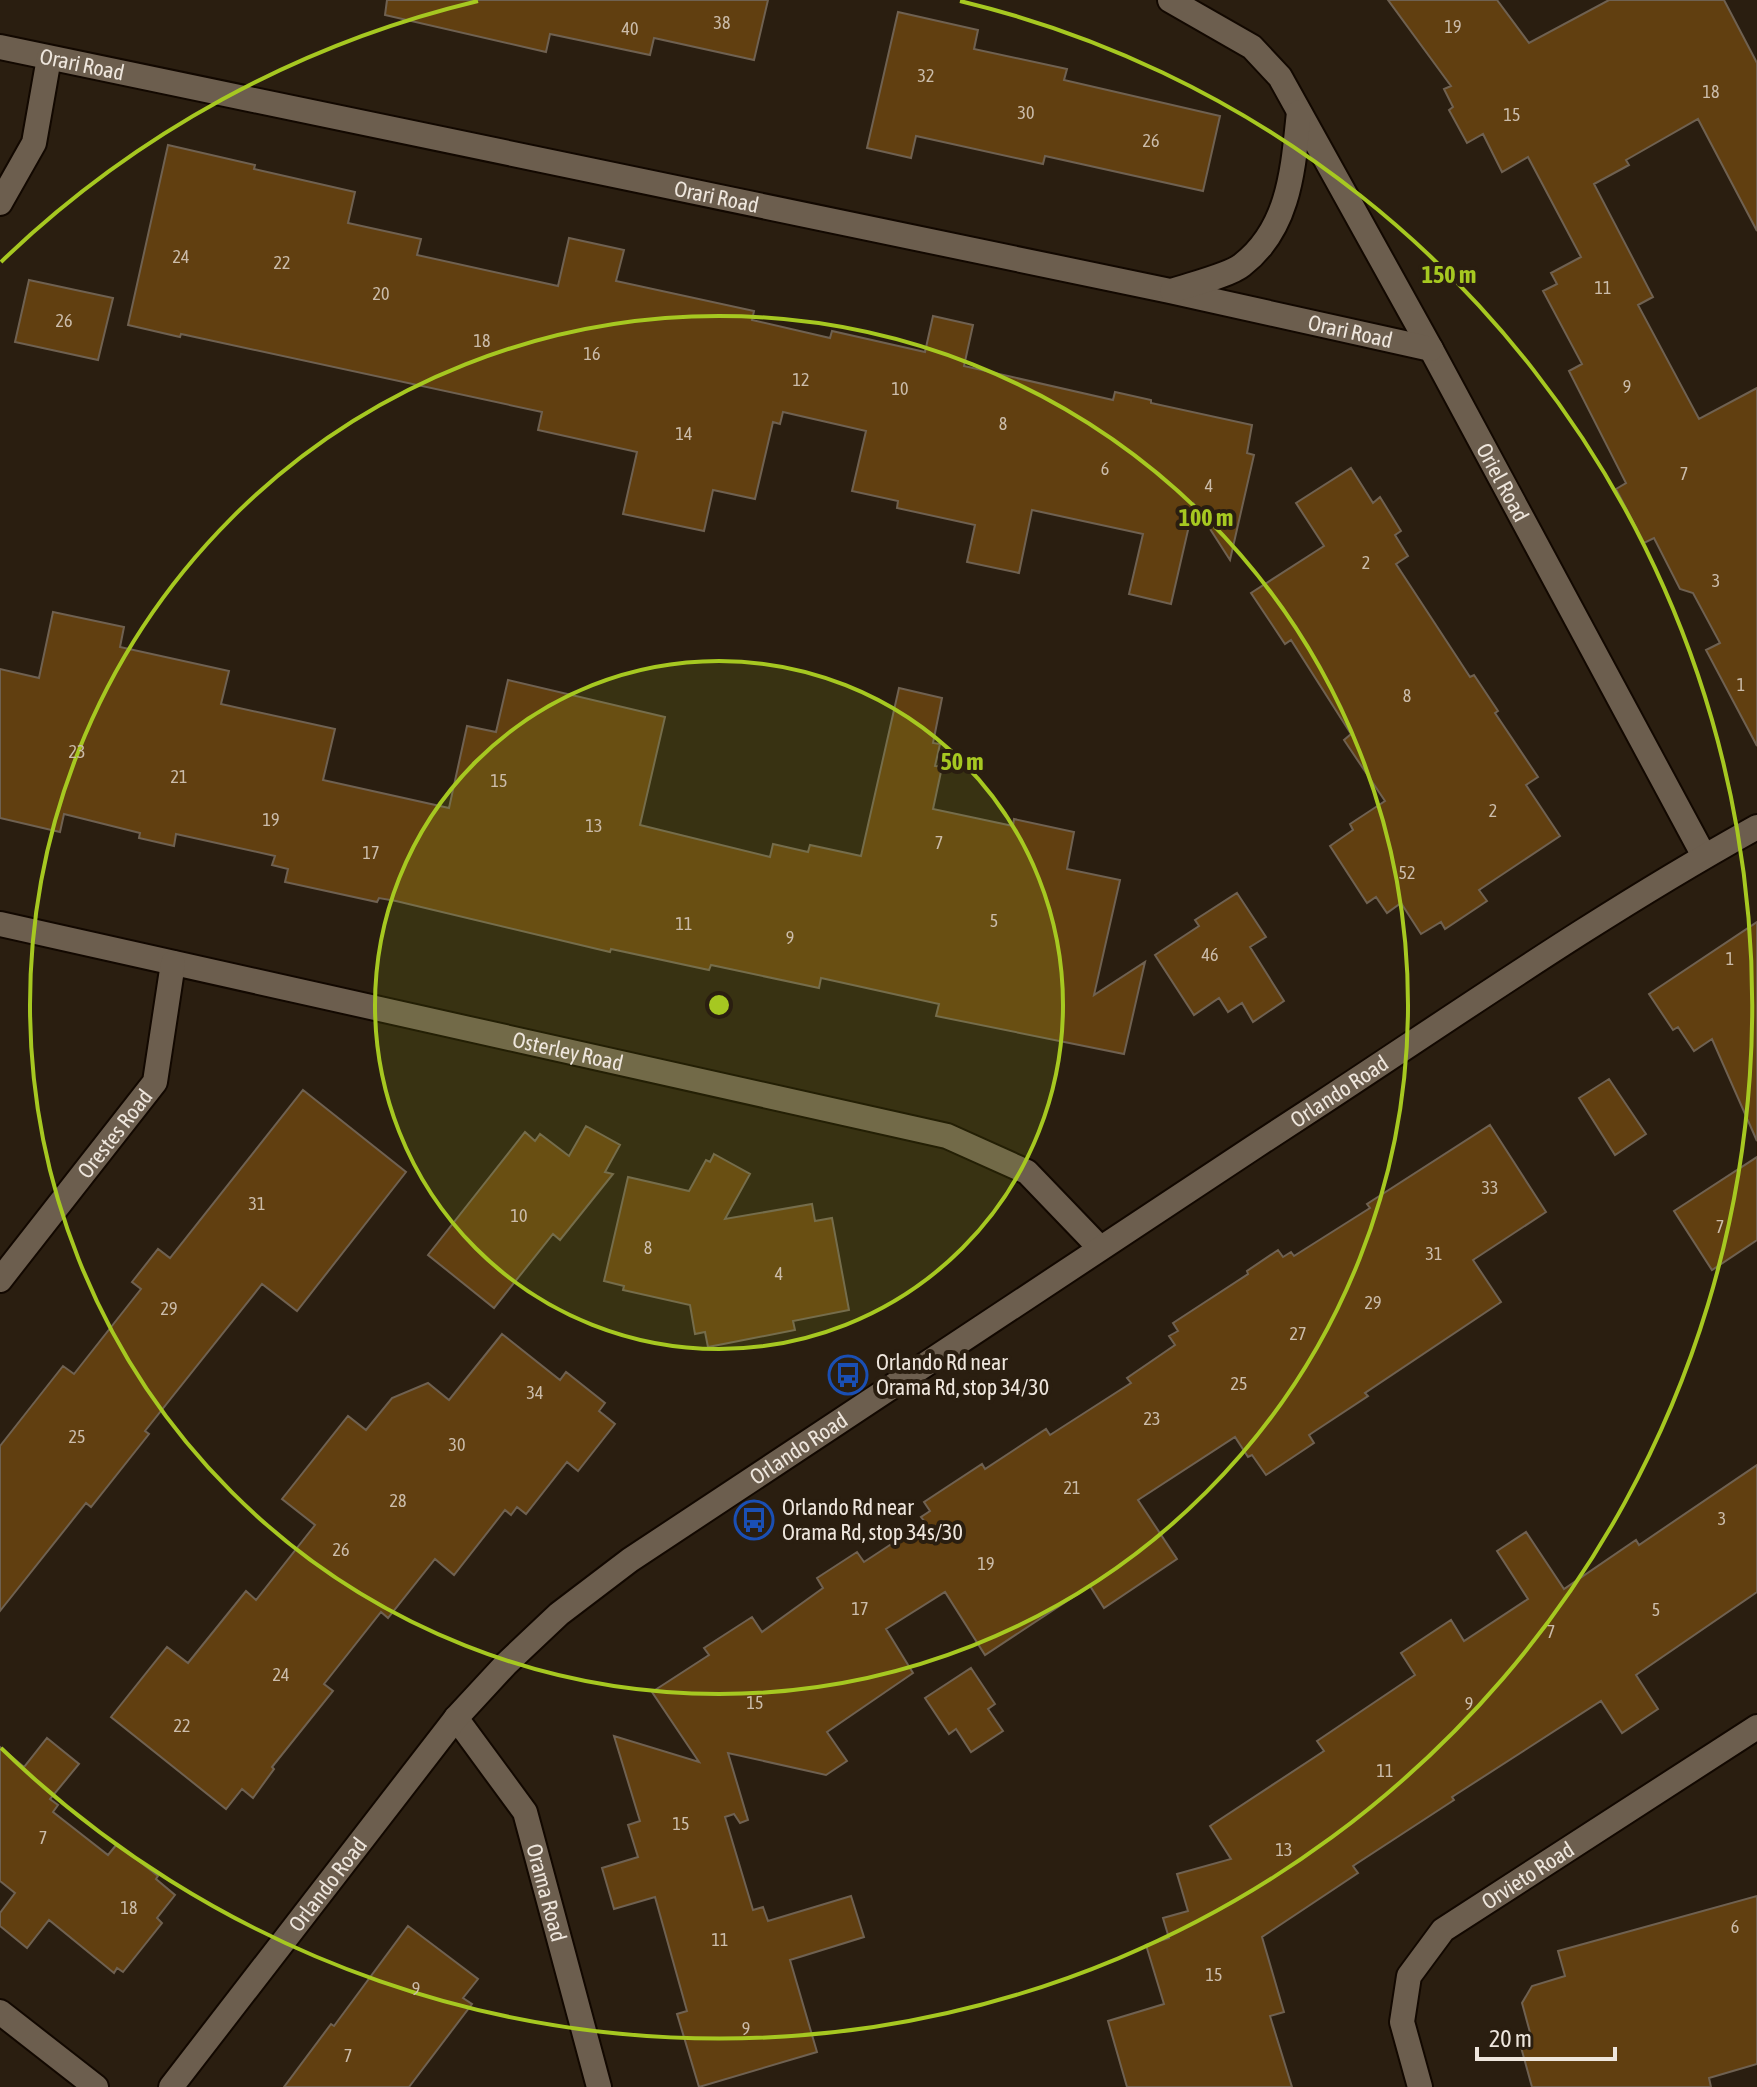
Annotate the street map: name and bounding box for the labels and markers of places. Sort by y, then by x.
centre of rings [705,991,733,1019]
place label: Orlando Rd near Orama Rd, stop 34/30 [876,1349,1049,1400]
bus stop icon: Orlando Rd near Orama Rd, stop 34/30 [827,1354,869,1396]
place label: Orlando Rd near Orama Rd, stop 34s/30 [782,1494,963,1545]
bus stop icon: Orlando Rd near Orama Rd, stop 34s/30 [733,1499,775,1541]

